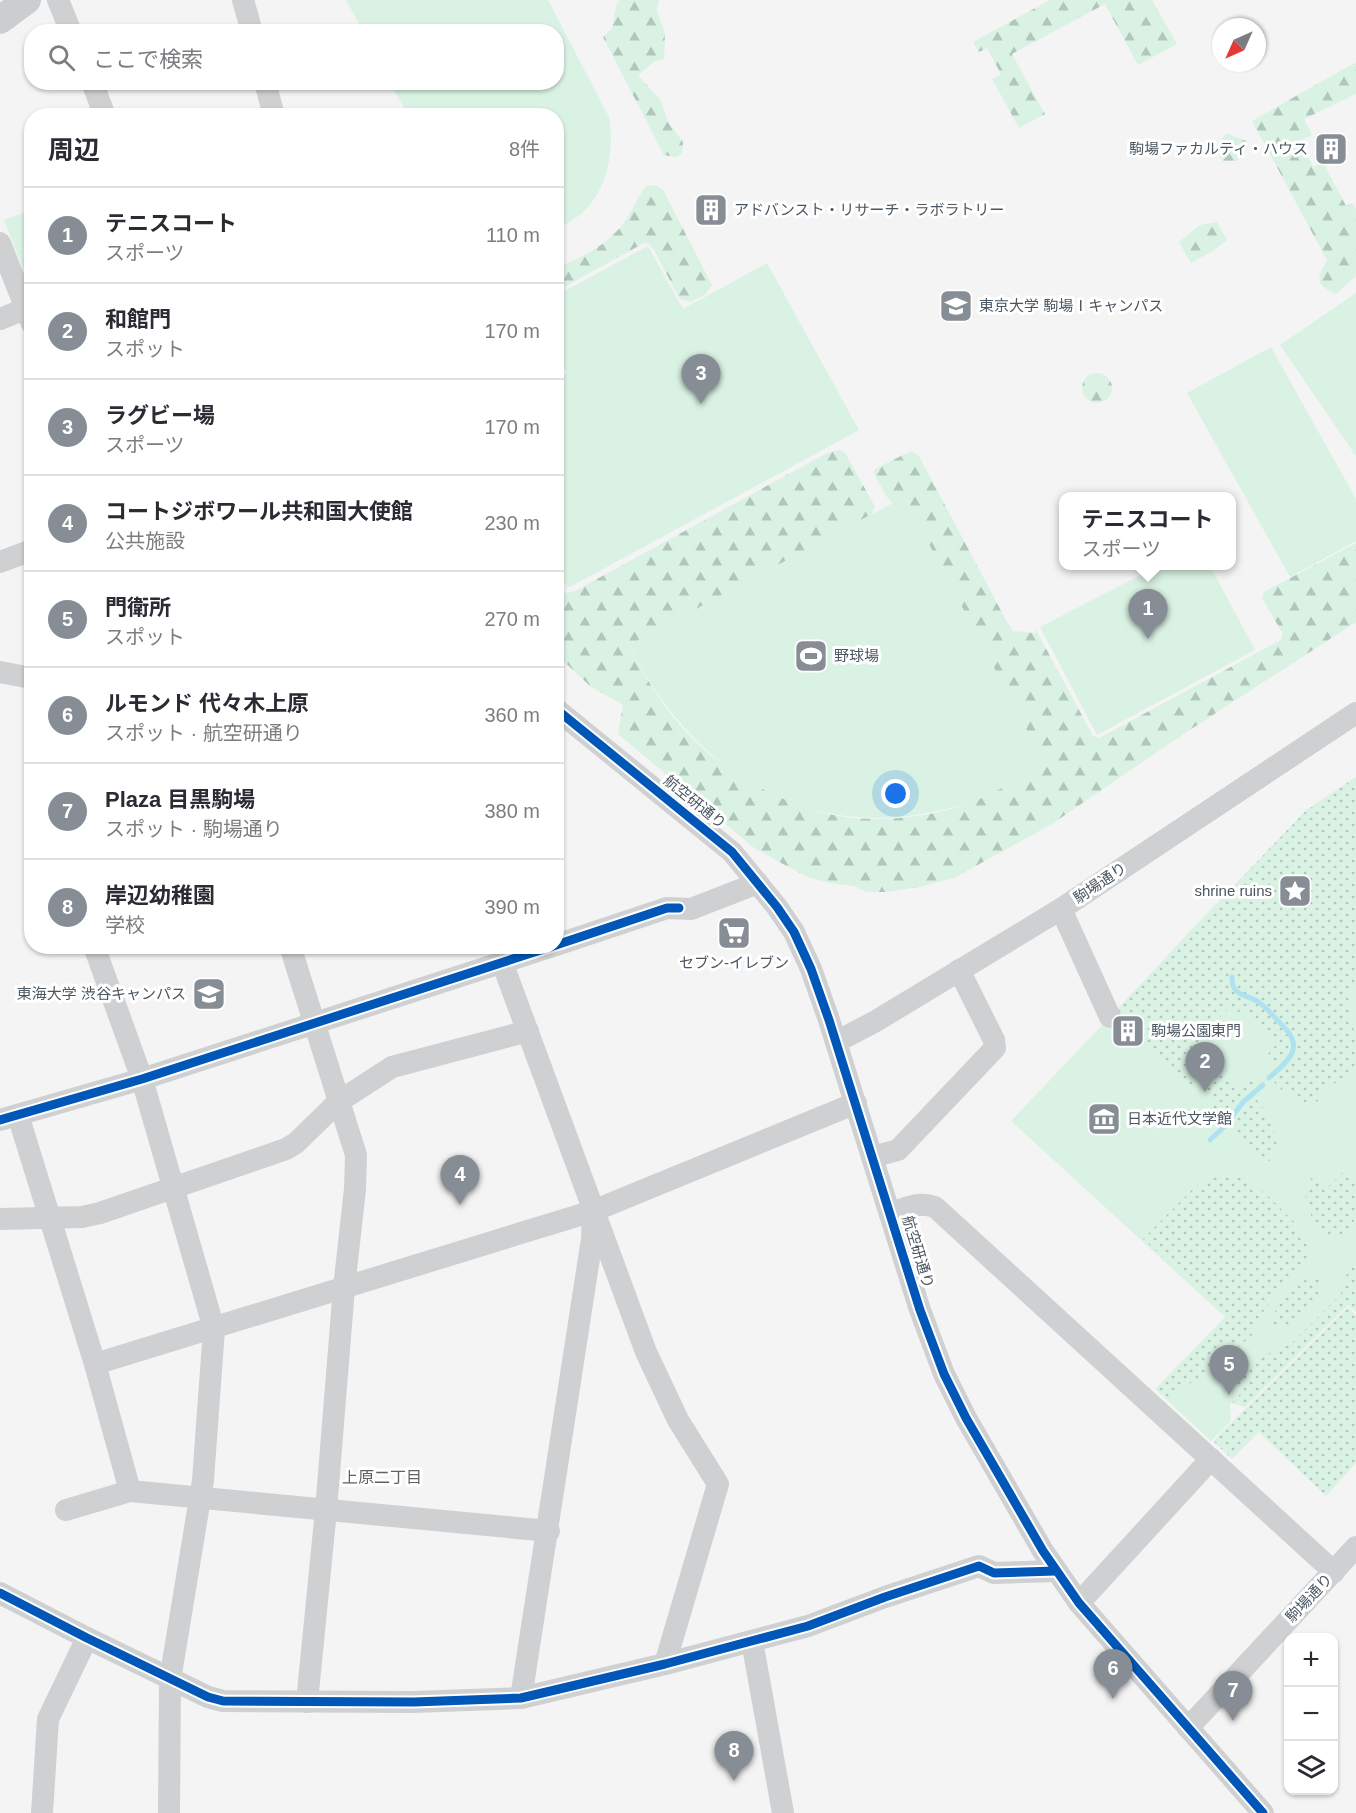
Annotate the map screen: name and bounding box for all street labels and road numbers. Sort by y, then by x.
street label: 航空研通り [661,771,730,832]
street label: 駒場通り [1070,859,1129,906]
street label: 航空研通り [899,1213,938,1290]
street label: 駒場通り [1282,1570,1335,1625]

